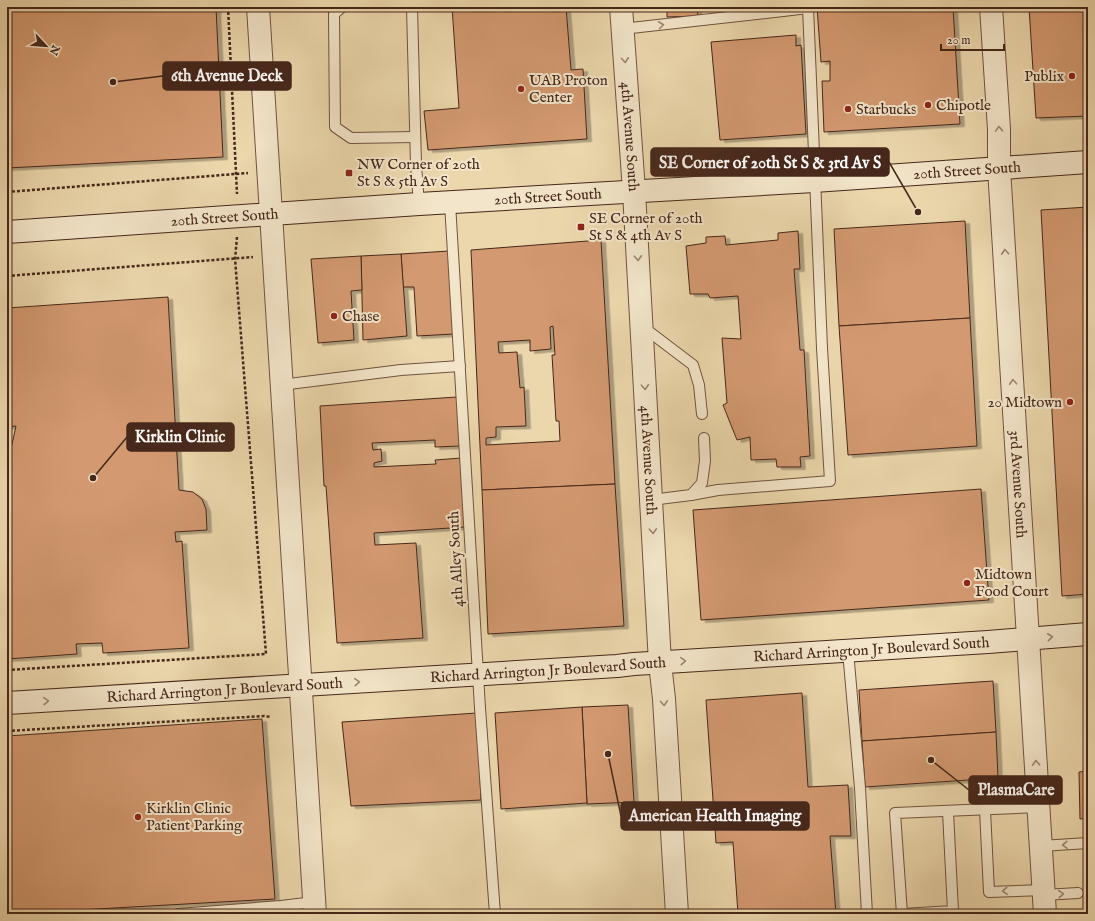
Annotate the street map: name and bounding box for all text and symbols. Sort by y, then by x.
one-way arrow [658,21,664,30]
north arrow [26,26,66,66]
scale bar [941,26,1004,52]
text: 20 m [947,33,970,48]
text: N [46,42,63,58]
one-way arrow [620,57,629,63]
callout: 6th Avenue Deck [163,62,291,90]
text: 6th Avenue Deck [171,67,284,87]
place label: Publix [1024,67,1065,86]
place label: UAB Proton Center [529,71,608,107]
marker: Publix [1067,71,1077,81]
street label: 4th Avenue South [617,81,644,192]
marker: UAB Proton Center [516,84,526,94]
place label: Chipotle [936,96,991,115]
place label: Starbucks [856,100,916,119]
marker: Chipotle [923,100,933,110]
marker: Starbucks [843,104,853,114]
one-way arrow [995,126,1003,132]
callout: SE Corner of 20th St S & 3rd Av S [651,148,889,176]
text: SE Corner of 20th St S & 3rd Av S [659,154,881,174]
place label: NW Corner of 20th St S & 5th Av S [357,155,480,191]
street label: 20th Street South [912,157,1022,184]
marker: NW Corner of 20th St S & 5th Av S [344,168,354,178]
street label: 20th Street South [493,184,602,209]
street label: 20th Street South [170,204,279,230]
place label: SE Corner of 20th St S & 4th Av S [589,209,703,245]
marker: SE Corner of 20th St S & 4th Av S [576,222,586,232]
one-way arrow [1000,249,1009,255]
one-way arrow [633,255,642,261]
place label: Chase [342,307,379,326]
marker: Chase [329,311,339,321]
one-way arrow [1008,379,1017,385]
one-way arrow [640,384,649,390]
place label: 20 Midtown [987,393,1062,412]
marker: 20 Midtown [1065,397,1075,407]
street label: 4th Avenue South [636,405,661,515]
callout: Kirklin Clinic [127,423,234,451]
text: Kirklin Clinic [135,428,225,448]
street label: 3rd Avenue South [1006,430,1031,539]
street label: 4th Alley South [444,510,468,608]
one-way arrow [649,528,657,534]
place label: Midtown Food Court [975,565,1049,601]
marker: Midtown Food Court [962,578,972,588]
street label: Richard Arrington Jr Boulevard South [753,632,990,666]
one-way arrow [1047,632,1053,641]
street label: Richard Arrington Jr Boulevard South [429,653,667,687]
one-way arrow [680,657,686,666]
street label: Richard Arrington Jr Boulevard South [106,673,343,706]
one-way arrow [354,677,360,686]
one-way arrow [43,696,49,705]
one-way arrow [660,700,669,706]
one-way arrow [1031,760,1040,766]
callout: PlasmaCare [969,776,1062,804]
text: PlasmaCare [977,781,1055,801]
place label: Kirklin Clinic Patient Parking [146,799,243,835]
callout: American Health Imaging [621,802,809,830]
text: American Health Imaging [628,807,802,827]
marker: Kirklin Clinic Patient Parking [133,812,143,822]
one-way arrow [1062,840,1068,849]
one-way arrow [1002,887,1008,896]
one-way arrow [1058,890,1064,899]

